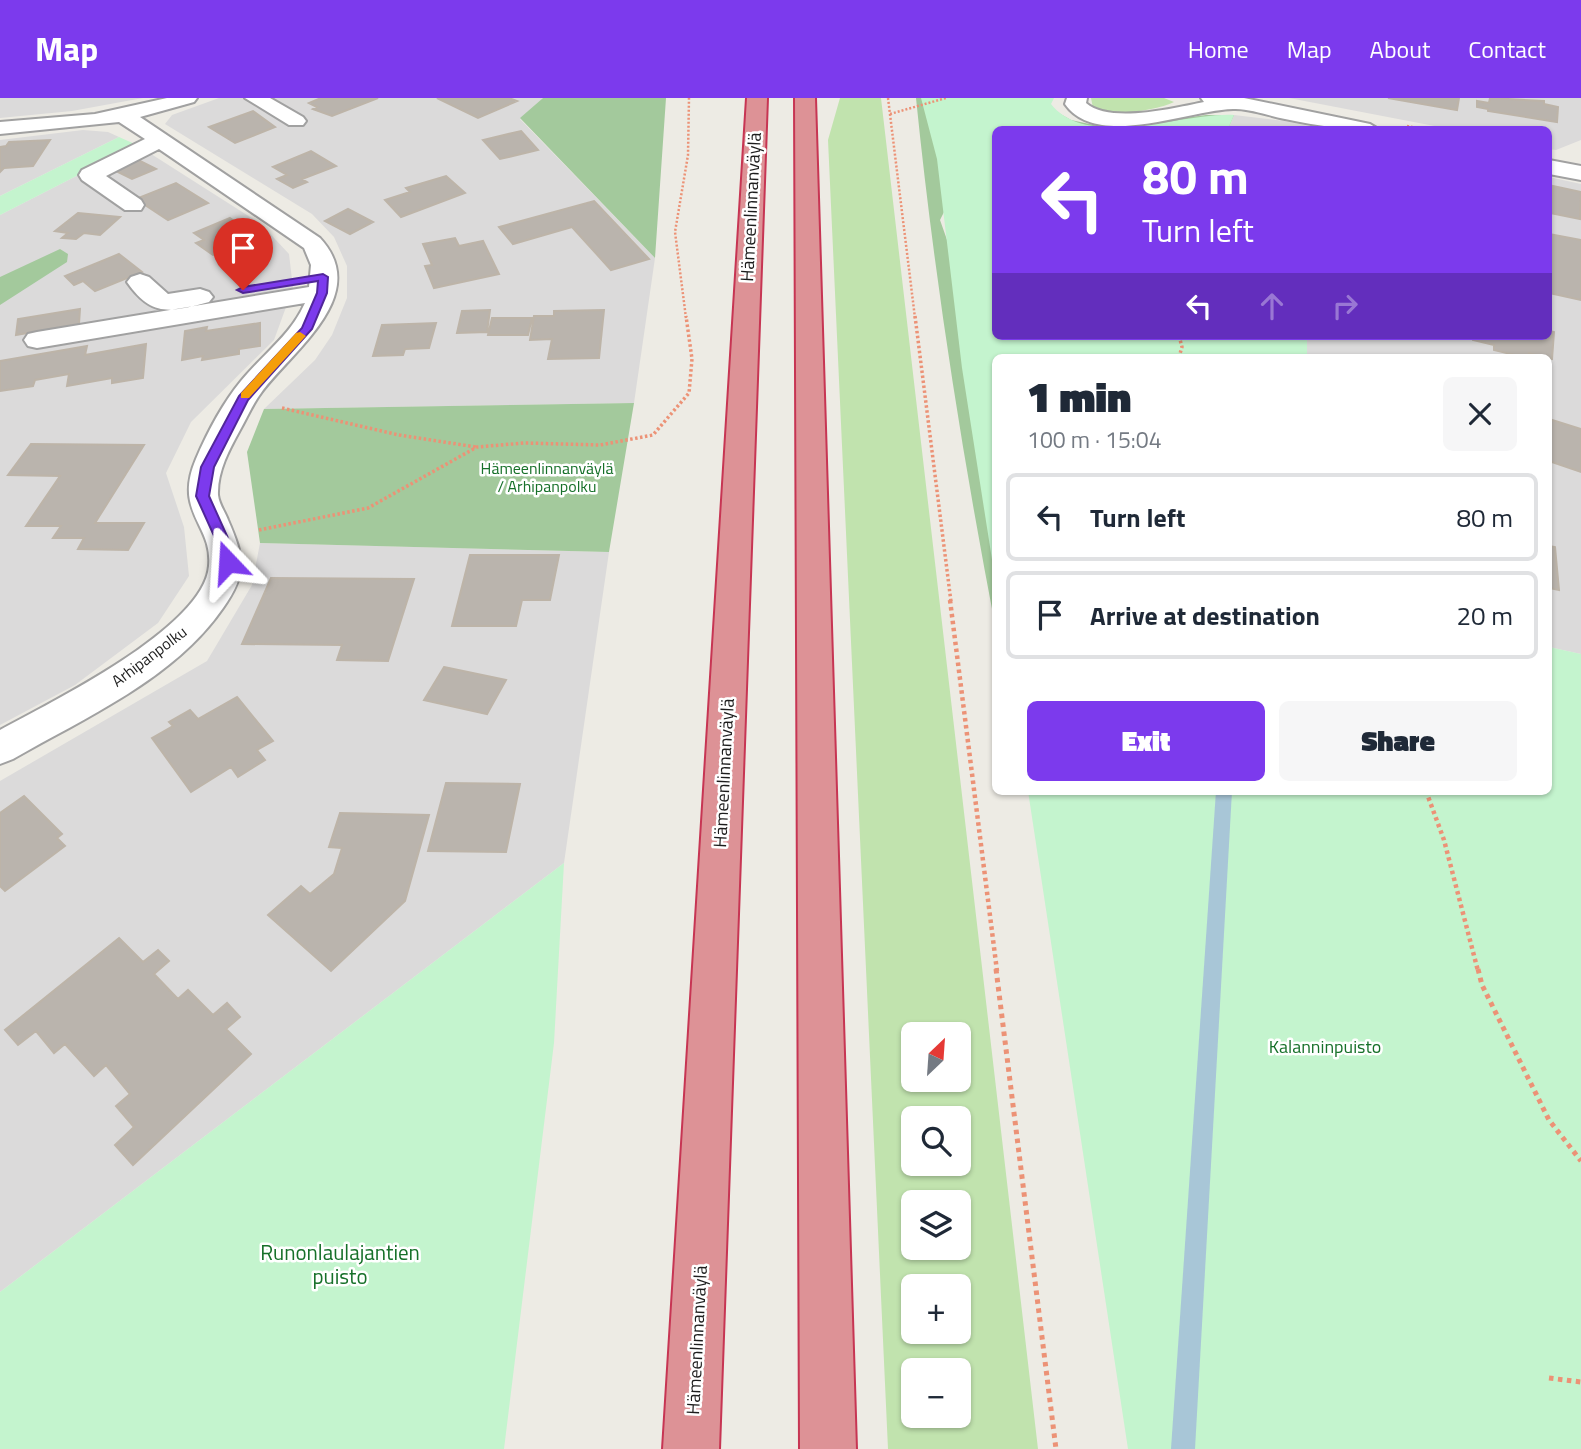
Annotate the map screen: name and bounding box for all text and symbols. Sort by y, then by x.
text: Map [35,24,98,74]
text: Home [1188,31,1249,67]
text: Map [1287,31,1332,67]
text: About [1370,31,1430,67]
text: Contact [1468,31,1546,67]
street label: Hämeenlinnanväylä [733,132,768,282]
text: 80 m [1142,138,1249,213]
icon: left [1027,154,1118,245]
text: Turn left [1142,206,1254,254]
pin [213,218,273,290]
icon: arrive [224,229,262,267]
icon: left [1180,287,1218,325]
icon: ahead [1253,287,1291,325]
icon: right [1326,287,1364,325]
text: 1 min [1027,364,1131,428]
button: close [1443,377,1517,451]
text: 100 m · 15:04 [1027,422,1162,457]
park label: Hämeenlinnanväylä / Arhipanpolku [481,456,613,498]
icon: left [1031,498,1069,536]
text: Turn left [1090,498,1185,537]
text: 80 m [1456,498,1513,537]
position arrow [191,525,265,599]
icon: arrive [1031,596,1069,634]
text: Arrive at destination [1090,596,1320,635]
text: 20 m [1456,596,1513,635]
street label: Arhipanpolku [106,620,192,692]
street label: Hämeenlinnanväylä [706,698,741,848]
button: Exit [1027,701,1265,781]
button: Share [1279,701,1517,781]
north arrow [901,1022,971,1092]
map controls [901,1022,971,1428]
park label: Kalanninpuisto [1269,1033,1381,1060]
button: search [901,1106,971,1176]
button: layers [901,1190,971,1260]
park label: Runonlaulajantien puisto [260,1236,420,1292]
street label: Hämeenlinnanväylä [679,1265,714,1415]
button: + [901,1274,971,1344]
button: − [901,1358,971,1428]

